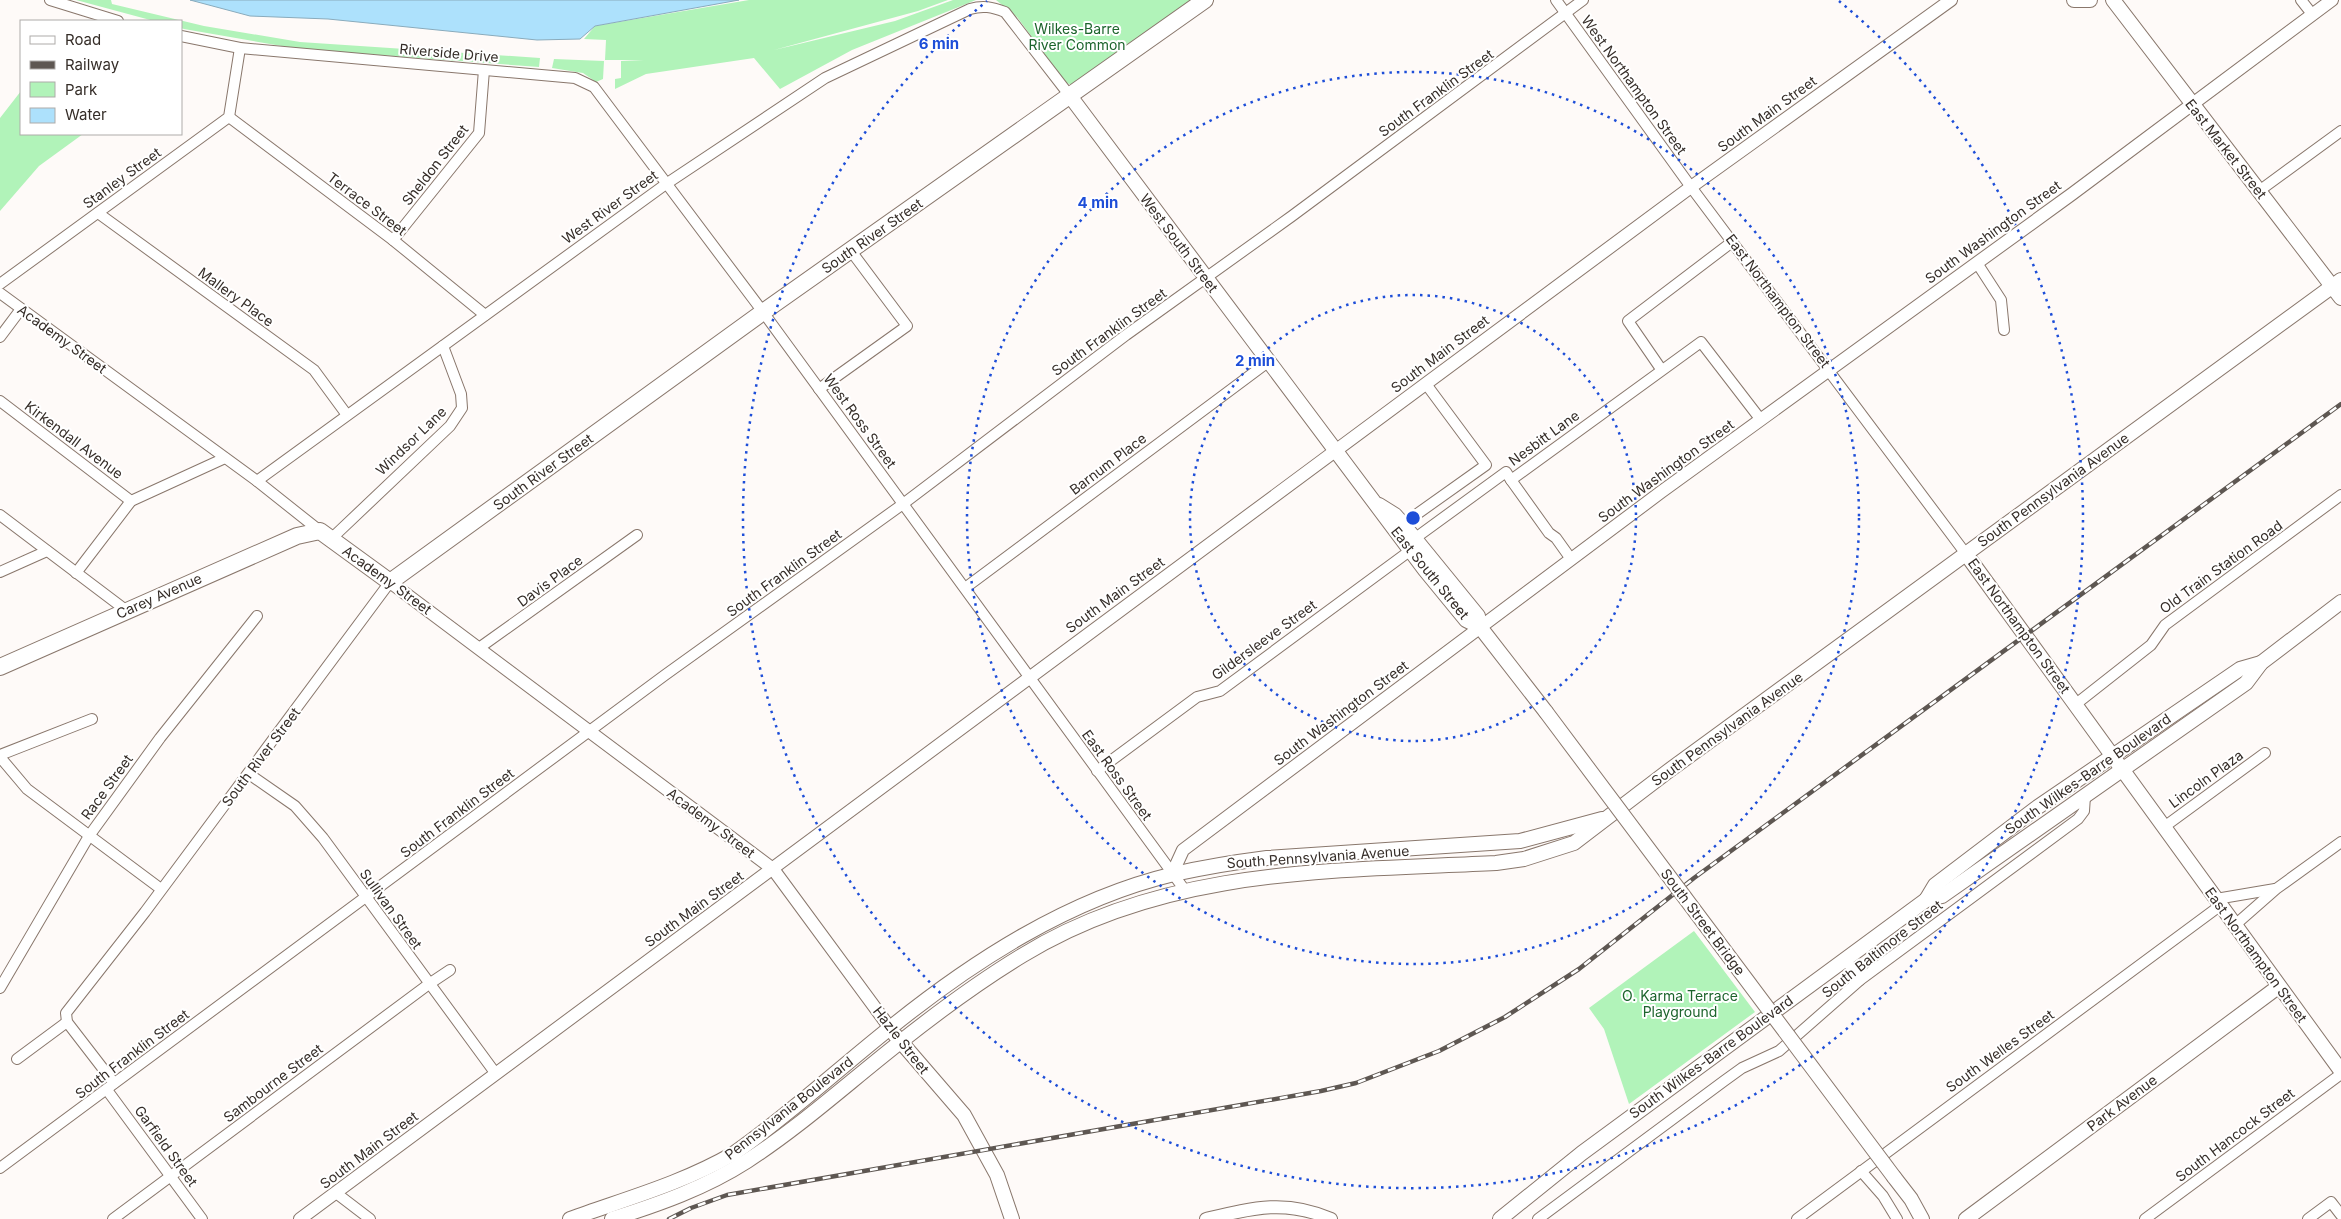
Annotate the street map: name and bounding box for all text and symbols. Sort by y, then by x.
street label: West Northampton Street [1578,12,1691,158]
legend [20,20,182,135]
park label: Wilkes-Barre River Common [1028,20,1126,53]
text: Road [65,30,101,49]
text: 6 min [919,34,959,53]
street label: Riverside Drive [399,40,499,65]
street label: South Franklin Street [1375,45,1497,140]
text: Railway [65,55,120,74]
street label: South Main Street [1714,72,1820,155]
text: Park [65,80,98,99]
street label: East Market Street [2182,95,2271,202]
text: Water [65,105,107,124]
street label: Sheldon Street [398,121,472,208]
street label: Stanley Street [79,143,164,212]
street label: West River Street [559,166,661,247]
street label: Terrace Street [325,168,410,239]
street label: South Washington Street [1921,176,2064,287]
street label: West South Street [1137,190,1222,296]
text: 4 min [1078,193,1118,212]
street label: South River Street [818,194,926,277]
street label: East Northampton Street [1723,231,1834,371]
street label: Mallery Place [195,264,277,330]
street label: South Franklin Street [1048,284,1170,379]
street label: Academy Street [15,301,110,377]
street label: South Main Street [1387,311,1492,396]
text: 2 min [1235,351,1275,370]
street label: West Ross Street [820,370,901,472]
street label: Kirkendall Avenue [22,397,127,482]
street label: Windsor Lane [372,403,449,478]
street label: Nesbitt Lane [1505,406,1582,469]
street label: South Washington Street [1594,415,1737,526]
street label: South River Street [489,429,596,514]
street label: Barnum Place [1066,429,1149,498]
street label: South Pennsylvania Avenue [1974,429,2132,550]
centre of rings [1404,509,1422,527]
street label: Old Train Station Road [2156,516,2285,617]
street label: East South Street [1388,523,1473,623]
street label: South Franklin Street [723,525,845,620]
street label: Academy Street [340,542,435,618]
street label: Davis Place [514,551,586,610]
street label: South Main Street [1062,553,1168,636]
street label: East Northampton Street [1965,555,2074,697]
street label: Carey Avenue [113,569,204,622]
street label: Gildersleeve Street [1208,596,1320,683]
street label: South Washington Street [1270,656,1412,769]
street label: South Pennsylvania Avenue [1648,668,1806,789]
street label: South River Street [218,704,304,809]
street label: South Wilkes-Barre Boulevard [2002,710,2174,837]
street label: East Ross Street [1079,726,1156,824]
street label: Lincoln Plaza [2165,746,2246,811]
street label: Race Street [77,750,136,823]
street label: South Franklin Street [397,764,517,861]
street label: Academy Street [664,784,759,861]
street label: South Pennsylvania Avenue [1226,842,1410,871]
street label: Sullivan Street [357,865,426,952]
street label: South Street Bridge [1658,865,1749,978]
street label: South Main Street [641,867,747,950]
street label: East Northampton Street [2202,884,2311,1026]
street label: South Baltimore Street [1818,896,1946,1001]
park label: O. Karma Terrace Playground [1622,987,1738,1020]
street label: South Wilkes-Barre Boulevard [1625,991,1796,1122]
street label: Hazle Street [870,1003,933,1077]
street label: South Franklin Street [72,1005,192,1102]
street label: South Welles Street [1942,1005,2057,1096]
street label: Sambourne Street [220,1040,326,1125]
street label: Pennsylvania Boulevard [721,1052,856,1163]
street label: Park Avenue [2083,1071,2160,1134]
street label: South Hancock Street [2172,1084,2298,1185]
street label: Garfield Street [131,1102,202,1190]
street label: South Main Street [316,1107,421,1192]

